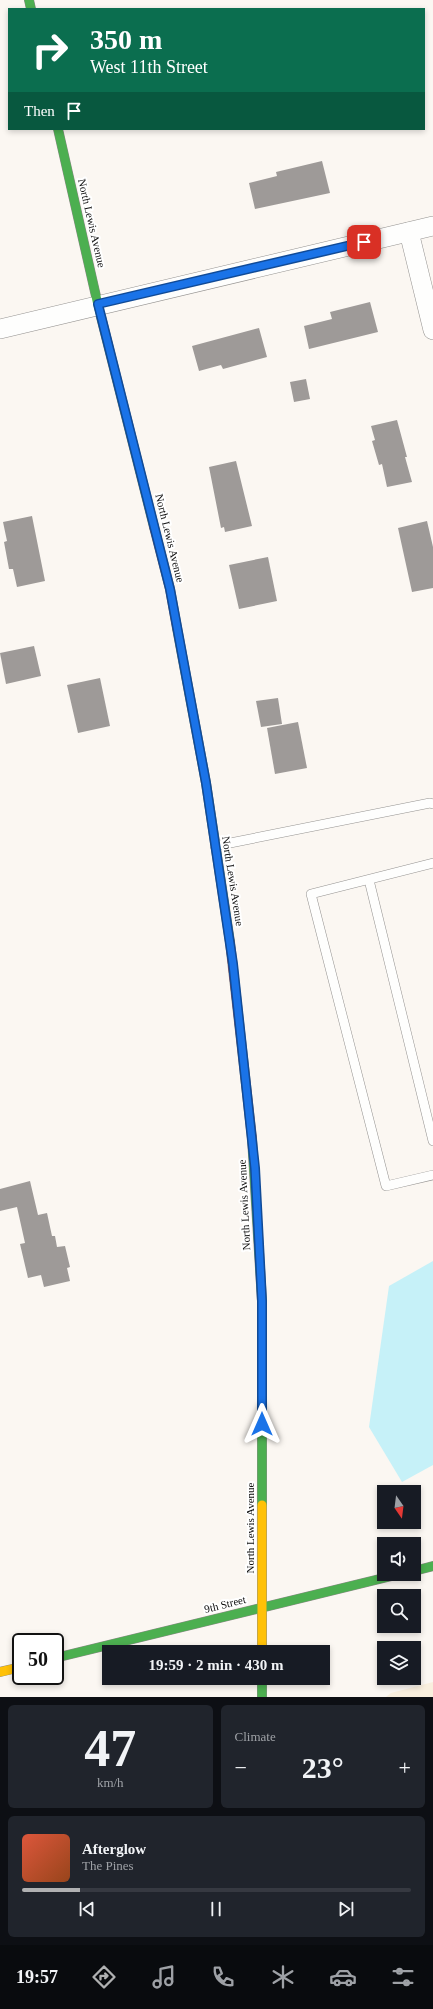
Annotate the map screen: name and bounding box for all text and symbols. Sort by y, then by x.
icon: right [24,24,76,76]
text: 350 m [90,24,162,55]
text: West 11th Street [90,57,208,77]
icon: arrive [63,100,85,122]
text: Then [24,103,55,119]
street label: North Lewis Avenue [76,177,108,269]
pin [347,225,381,259]
icon: arrive [353,231,375,253]
street label: North Lewis Avenue [153,492,187,584]
street label: North Lewis Avenue [220,835,246,927]
street label: North Lewis Avenue [236,1159,252,1251]
position arrow [241,1403,283,1445]
street label: North Lewis Avenue [244,1482,256,1573]
north arrow [377,1485,421,1529]
map controls [377,1485,421,1685]
button: sound [377,1537,421,1581]
button: search [377,1589,421,1633]
street label: 9th Street [203,1593,247,1615]
speed limit sign: 50 [12,1633,64,1685]
button: layers [377,1641,421,1685]
text: 19:59 · 2 min · 430 m [149,1657,284,1673]
text: 47 [84,1720,136,1777]
text: Climate [235,1729,276,1744]
text: 23° [302,1751,344,1784]
text: − [235,1755,247,1780]
text: + [399,1755,411,1780]
text: km/h [97,1775,124,1790]
text: Afterglow [82,1841,146,1857]
text: The Pines [82,1858,134,1873]
icon: previous [76,1898,98,1920]
icon: pause [205,1898,227,1920]
icon: next [335,1898,357,1920]
icon: directions [90,1963,118,1991]
icon: music [150,1963,178,1991]
icon: phone [209,1963,237,1991]
icon: climate [269,1963,297,1991]
icon: car [329,1963,357,1991]
icon: filters [389,1963,417,1991]
text: 19:57 [16,1967,58,1987]

